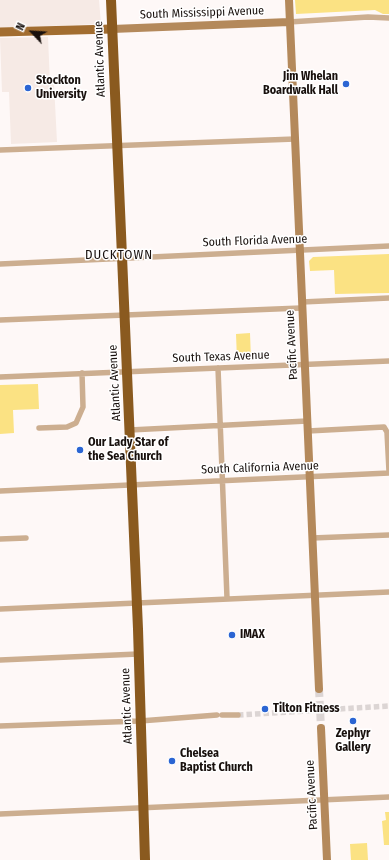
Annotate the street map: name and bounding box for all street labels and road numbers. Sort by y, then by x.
street label: South Mississippi Avenue [140,4,264,22]
street label: Atlantic Avenue [91,21,109,97]
street label: South Florida Avenue [202,232,308,250]
street label: Pacific Avenue [283,310,301,380]
street label: Atlantic Avenue [106,344,124,422]
street label: South Texas Avenue [172,348,270,366]
street label: South California Avenue [201,459,319,477]
street label: Atlantic Avenue [118,668,136,744]
street label: Pacific Avenue [303,760,321,830]

